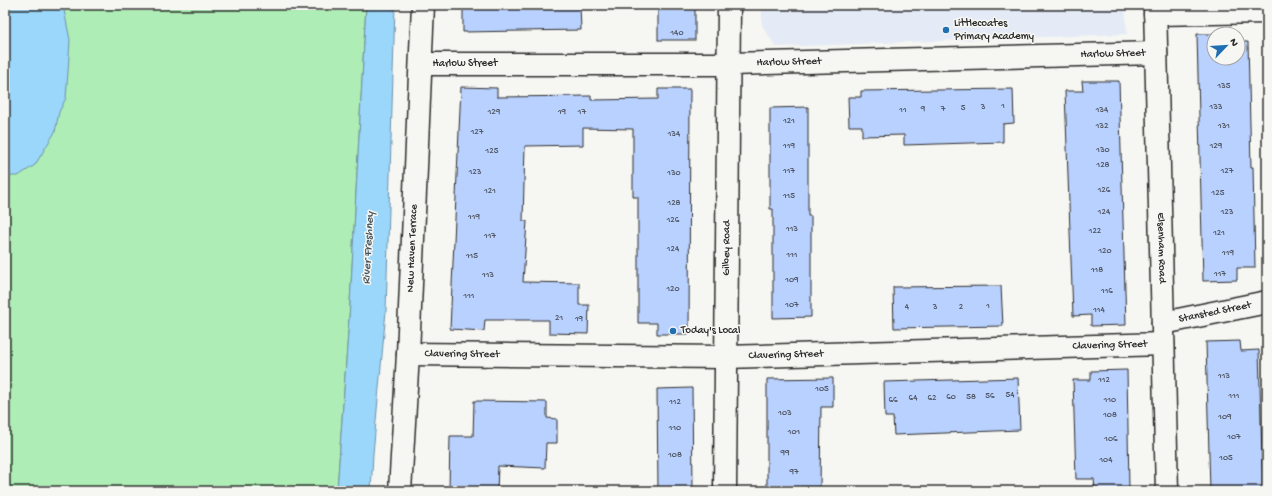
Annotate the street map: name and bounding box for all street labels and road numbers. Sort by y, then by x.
street label: Harlow Street [1080,47,1147,61]
street label: Harlow Street [756,56,823,69]
street label: Harlow Street [433,58,499,70]
street label: New Haven Terrace [405,204,420,293]
street label: Elsenham Road [1154,212,1168,285]
street label: Gilbey Road [721,219,733,276]
street label: Stansted Street [1178,299,1254,326]
street label: Clavering Street [1072,338,1149,353]
street label: Clavering Street [425,348,501,361]
street label: Clavering Street [748,348,825,362]

